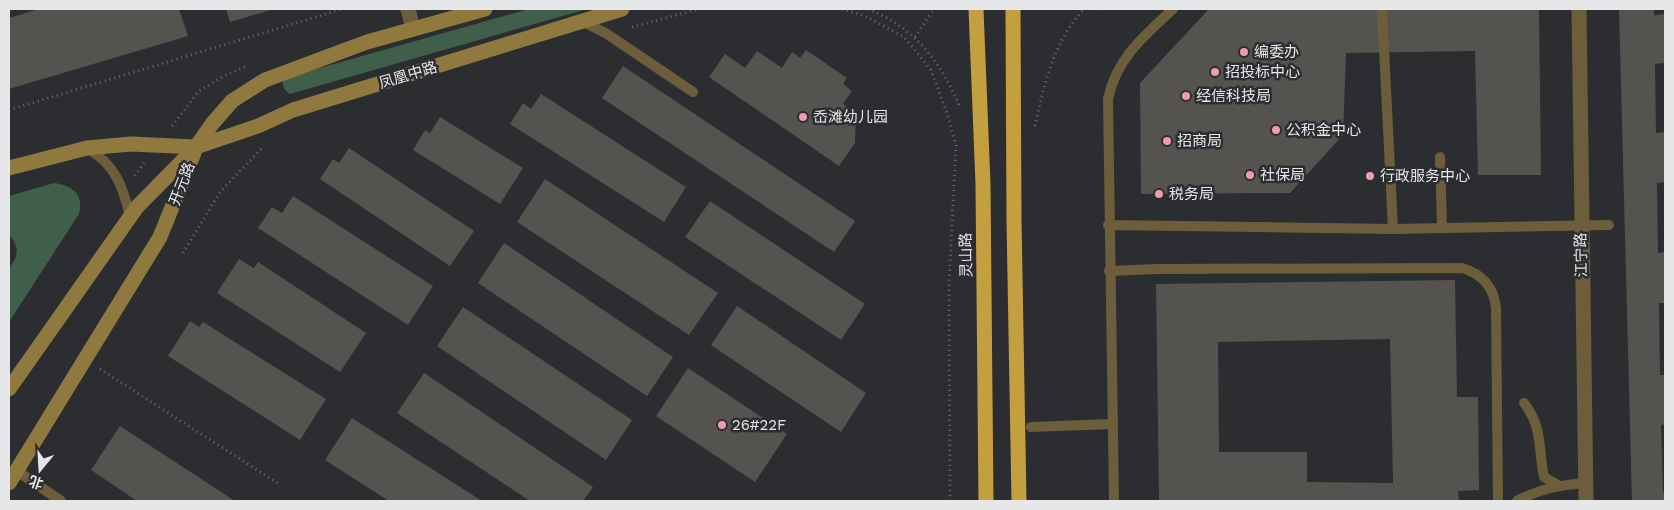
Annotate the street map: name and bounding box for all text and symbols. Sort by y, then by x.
place label: 编委办 [1254,43,1299,61]
marker: 编委办 [1238,46,1250,58]
street label: 凤凰中路 [377,58,439,92]
place label: 招投标中心 [1225,63,1300,81]
marker: 招投标中心 [1209,66,1221,78]
place label: 经信科技局 [1196,87,1271,105]
marker: 经信科技局 [1180,90,1192,102]
place label: 岙滩幼儿园 [813,108,888,126]
marker: 岙滩幼儿园 [797,111,809,123]
place label: 公积金中心 [1286,121,1361,139]
marker: 公积金中心 [1270,124,1282,136]
place label: 招商局 [1177,132,1222,150]
marker: 招商局 [1161,135,1173,147]
street label: 开元路 [166,160,198,208]
place label: 社保局 [1260,166,1305,184]
place label: 行政服务中心 [1380,167,1470,185]
marker: 社保局 [1244,169,1256,181]
marker: 行政服务中心 [1364,170,1376,182]
place label: 税务局 [1169,185,1214,203]
marker: 税务局 [1153,188,1165,200]
street label: 灵山路 [957,232,975,278]
street label: 江宁路 [1572,232,1590,278]
place label: 26#22F [732,416,786,434]
marker: 26#22F [716,419,728,431]
north arrow [15,445,65,495]
text: 北 [27,473,45,492]

